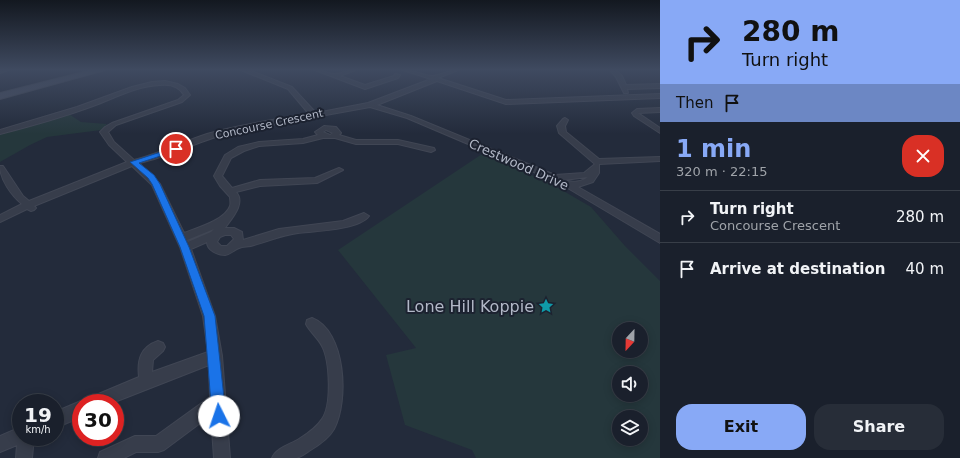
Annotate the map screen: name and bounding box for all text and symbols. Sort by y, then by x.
text: 280 m [742,15,839,48]
icon: right [676,16,728,68]
text: Turn right [742,49,828,70]
icon: arrive [721,92,743,114]
text: Then [676,94,713,112]
street label: Concourse Crescent [214,107,325,142]
pin [159,132,193,166]
text: 1 min [676,135,751,163]
button: close [902,135,944,177]
street label: Crestwood Drive [467,136,571,193]
icon: arrive [165,138,187,160]
text: 320 m · 22:15 [676,164,767,179]
text: Turn right [710,200,794,218]
icon: right [676,206,698,228]
text: 280 m [896,208,944,226]
text: Concourse Crescent [710,218,840,233]
icon: arrive [676,258,698,280]
text: Arrive at destination [710,260,885,278]
text: 40 m [906,260,944,278]
place label: Lone Hill Koppie [406,297,534,316]
place icon: Lone Hill Koppie [537,297,555,315]
north arrow [612,322,648,358]
map controls [612,322,648,446]
button: sound [612,366,648,402]
speed limit sign: 30 [72,394,124,446]
position arrow [198,395,240,437]
text: 19 [24,403,52,427]
button: Exit [676,404,806,450]
button: Share [814,404,944,450]
button: layers [612,410,648,446]
text: km/h [25,424,51,435]

